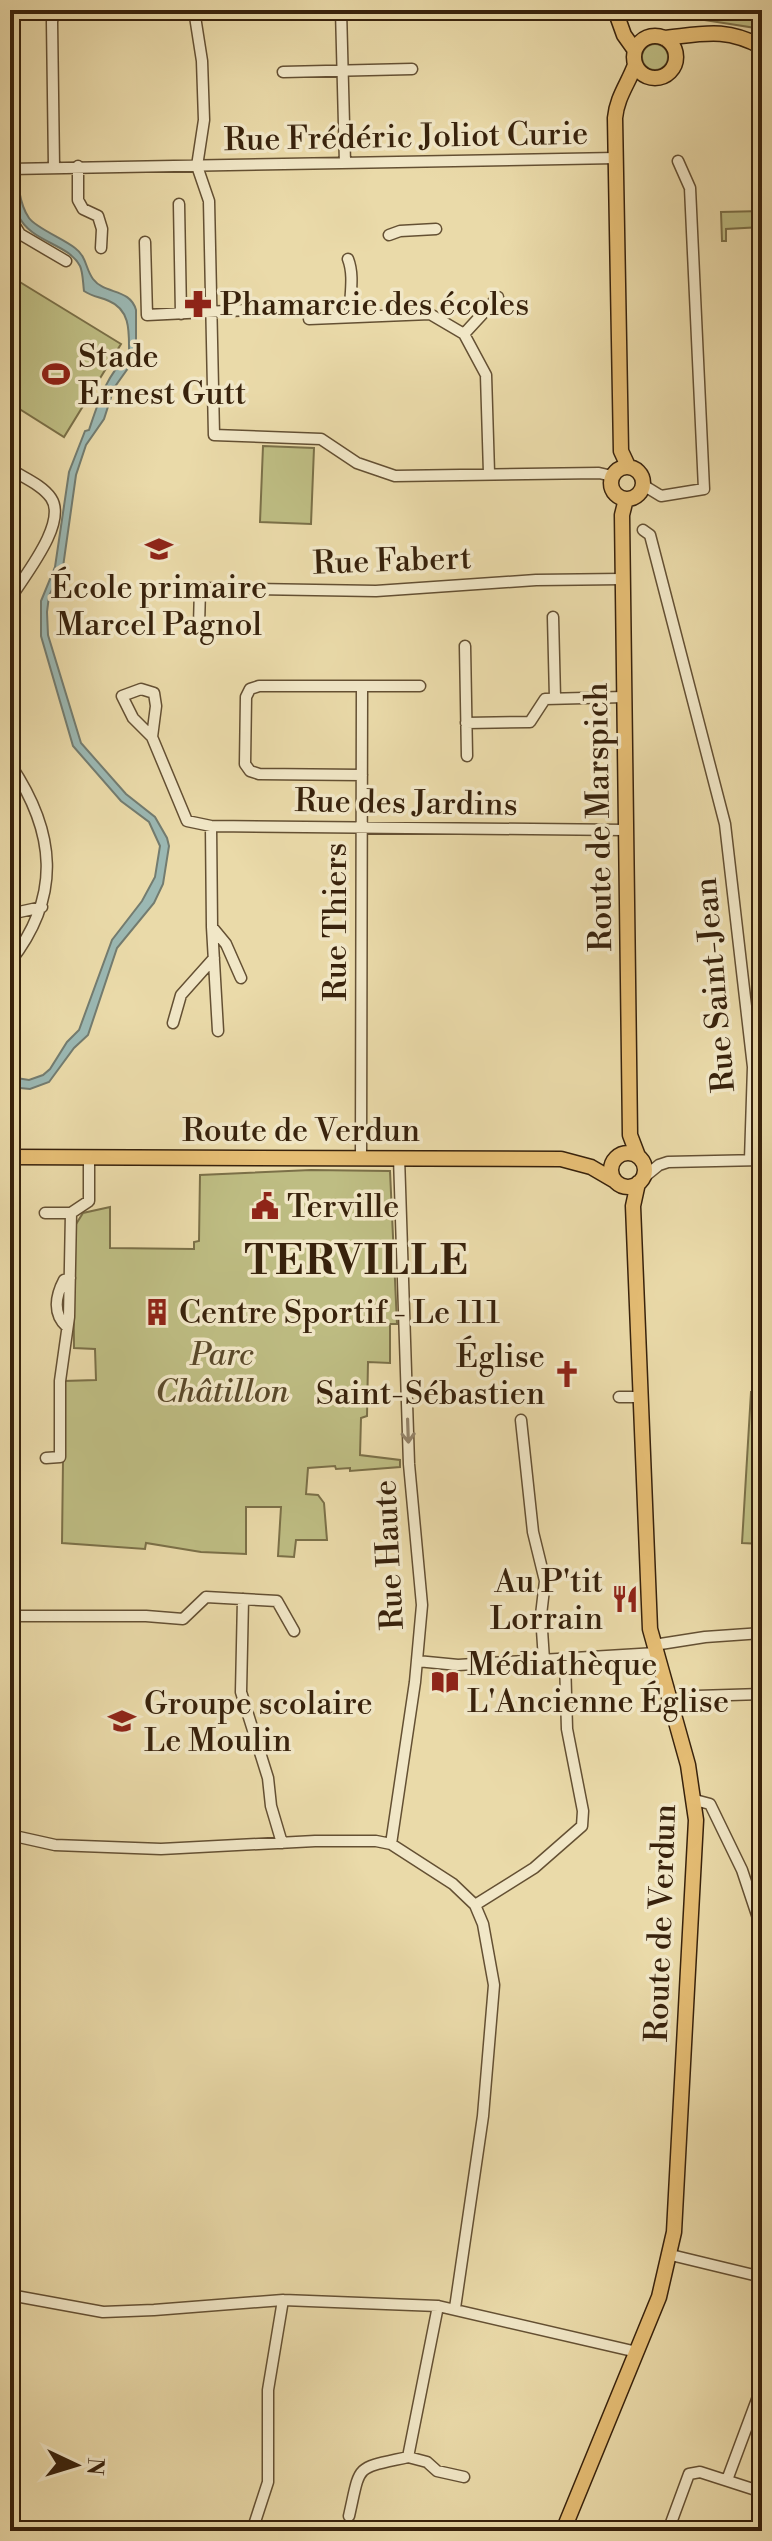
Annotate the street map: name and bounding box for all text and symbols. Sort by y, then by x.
street label: Rue Frédéric Joliot Curie [224,114,589,160]
place label: Phamarcie des écoles [220,285,529,325]
pharmacy icon: Phamarcie des écoles [183,289,213,319]
place label: Stade Ernest Gutt [78,337,246,414]
sports icon: Stade Ernest Gutt [41,359,71,389]
school or university icon: École primaire Marcel Pagnol [144,534,174,564]
street label: Rue Fabert [312,538,472,584]
place label: École primaire Marcel Pagnol [51,566,267,645]
street label: Route de Marspich [577,682,621,952]
street label: Rue des Jardins [294,781,518,825]
street label: Rue Thiers [316,843,356,1001]
street label: Rue Saint-Jean [686,876,744,1094]
street label: Route de Verdun [182,1111,420,1151]
place label: Terville [287,1187,399,1227]
public building icon: Terville [250,1191,280,1221]
district label: TERVILLE [244,1237,470,1287]
place label: Centre Sportif - Le 111 [179,1293,500,1333]
building icon: Centre Sportif - Le 111 [142,1297,172,1327]
park label: Parc Châtillon [155,1335,290,1412]
place label: Église Saint-Sébastien [316,1335,545,1414]
church icon: Église Saint-Sébastien [552,1359,582,1389]
one-way arrow [401,1417,416,1444]
street label: Rue Haute [365,1479,413,1631]
place label: Au P'tit Lorrain [490,1562,603,1639]
restaurant icon: Au P'tit Lorrain [610,1584,640,1614]
place label: Médiathèque L'Ancienne Église [467,1645,729,1722]
library icon: Médiathèque L'Ancienne Église [430,1667,460,1697]
place label: Groupe scolaire Le Moulin [144,1684,373,1761]
school or university icon: Groupe scolaire Le Moulin [107,1706,137,1736]
street label: Route de Verdun [637,1803,685,2043]
north arrow [36,2425,116,2505]
text: N [80,2457,109,2477]

